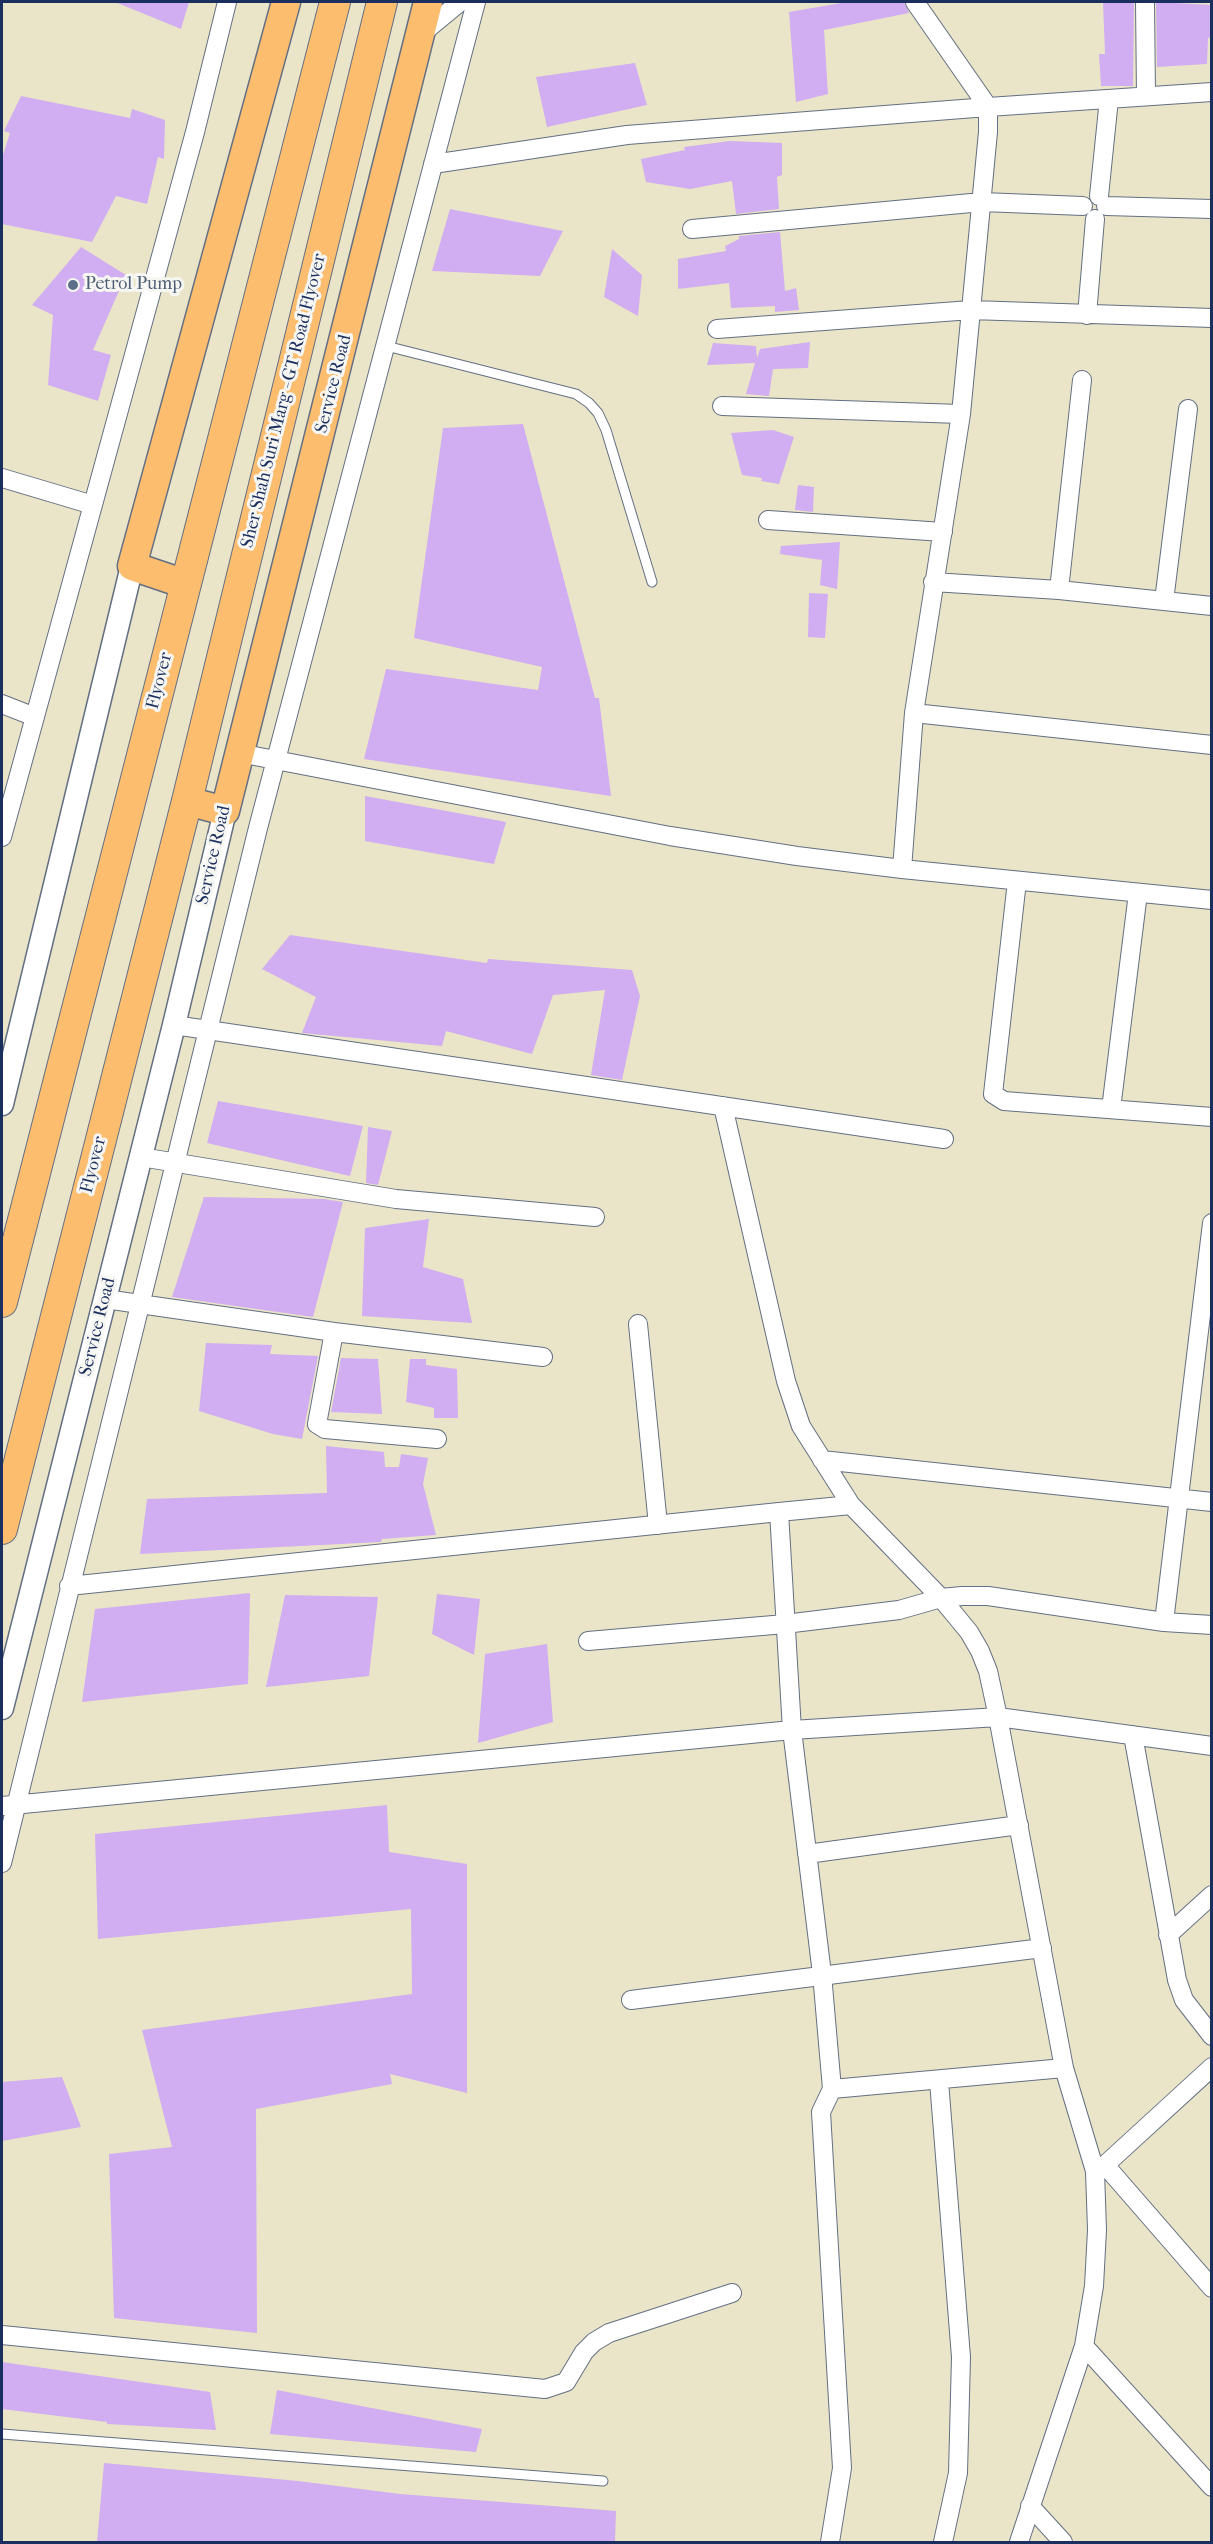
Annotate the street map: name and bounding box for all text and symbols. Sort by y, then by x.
street label: Sher Shah Suri Marg - GT Road Flyover [237,252,331,550]
place label: Petrol Pump [85,274,182,296]
marker: Petrol Pump [66,278,80,292]
street label: Service Road [311,332,357,436]
street label: Flyover [143,650,177,712]
street label: Service Road [192,803,236,907]
street label: Flyover [77,1134,111,1196]
street label: Service Road [75,1275,121,1379]

